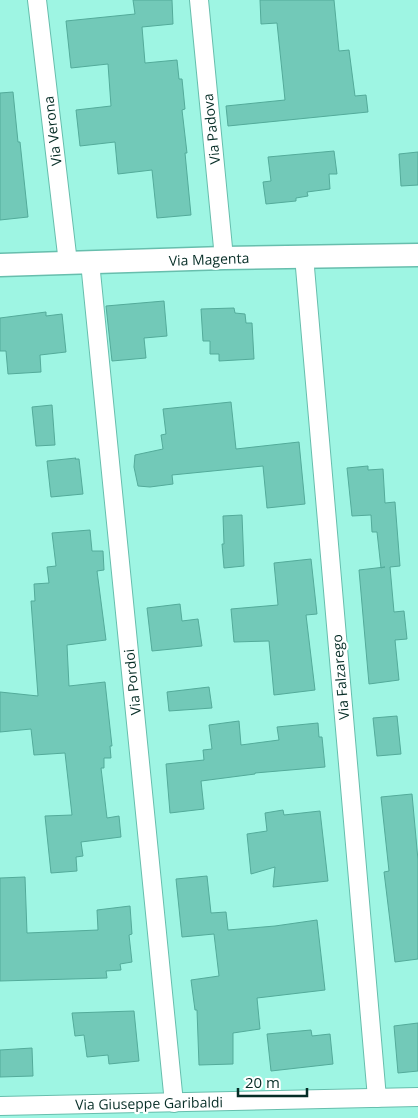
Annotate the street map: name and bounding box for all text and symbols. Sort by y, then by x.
street label: Via Padova [198,93,224,165]
street label: Via Verona [38,95,66,167]
street label: Via Magenta [168,248,250,270]
street label: Via Falzarego [327,633,353,721]
street label: Via Pordoi [119,648,145,716]
scale bar [238,1066,307,1098]
text: 20 m [245,1072,280,1092]
street label: Via Giuseppe Garibaldi [75,1092,223,1114]

